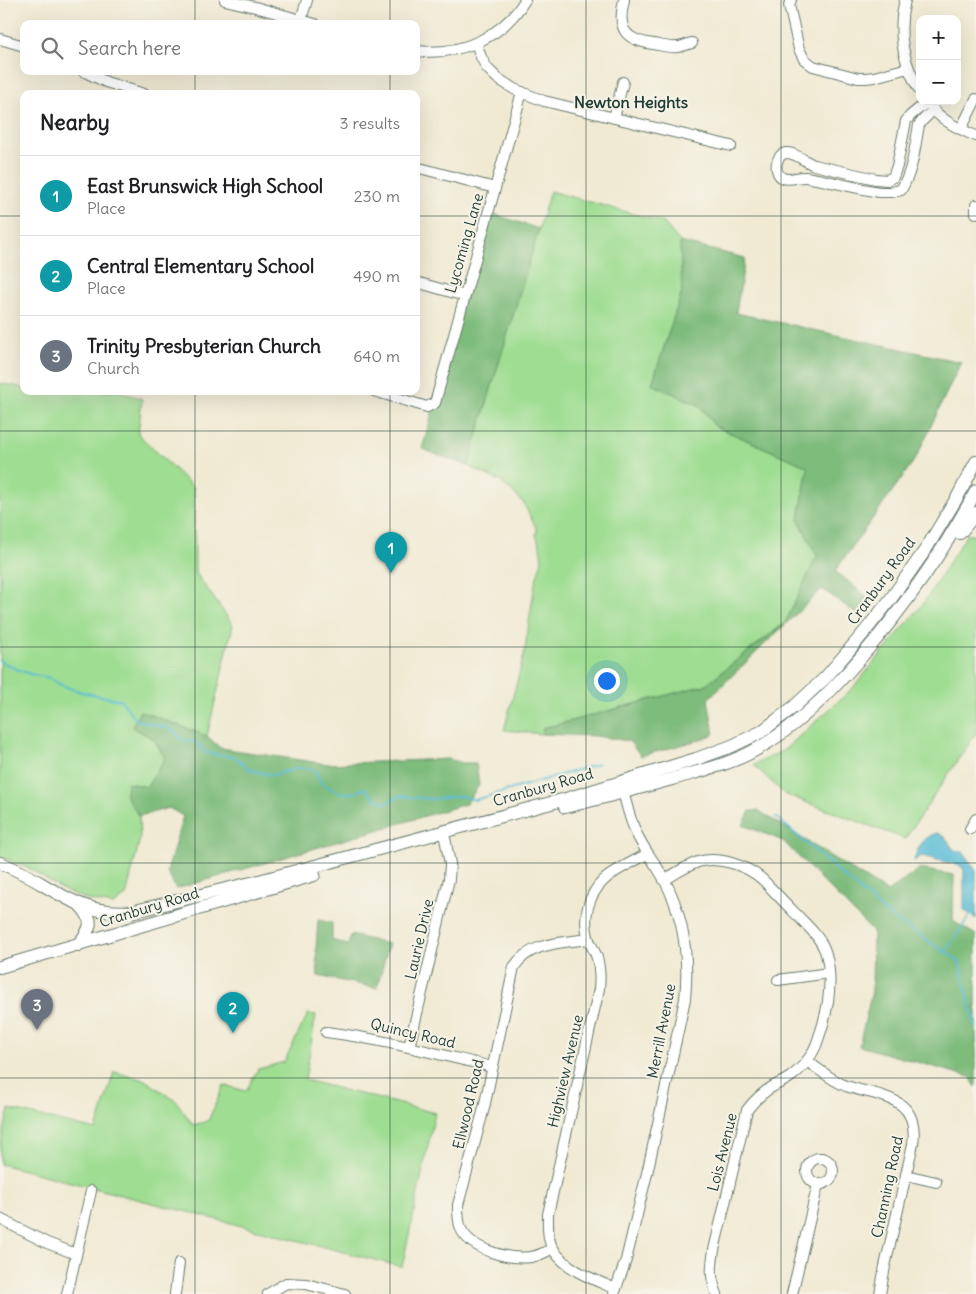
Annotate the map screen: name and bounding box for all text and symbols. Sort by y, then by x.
map controls [916,15,961,105]
button: + [916,15,961,60]
search box [20,20,420,75]
icon: search [38,34,66,62]
text: Search here [78,36,181,60]
button: − [916,60,961,105]
district label: Newton Heights [574,92,688,113]
text: Nearby [40,109,110,136]
text: 3 results [340,113,400,133]
text: East Brunswick High School [87,174,323,198]
text: 1 [53,186,59,206]
text: 230 m [354,186,400,206]
street label: Lycoming Lane [441,191,487,295]
text: Place [87,198,126,218]
text: Central Elementary School [87,254,314,278]
text: 2 [52,266,60,286]
text: 490 m [353,266,400,286]
text: Place [87,278,126,298]
text: Trinity Presbyterian Church [87,334,321,358]
text: 3 [51,346,61,366]
text: 640 m [353,346,400,366]
text: Church [87,358,140,378]
pin: 1 [375,532,407,573]
street label: Cranbury Road [843,533,919,628]
your location [594,668,620,694]
street label: Cranbury Road [491,764,595,810]
street label: Cranbury Road [97,883,201,931]
street label: Laurie Drive [401,897,437,981]
street label: Merrill Avenue [642,982,680,1080]
pin: 3 [21,989,53,1030]
pin: 2 [217,992,249,1033]
street label: Highview Avenue [543,1013,587,1129]
street label: Quincy Road [368,1014,458,1052]
street label: Ellwood Road [448,1057,488,1151]
street label: Lois Avenue [703,1111,741,1193]
street label: Channing Road [867,1134,907,1240]

